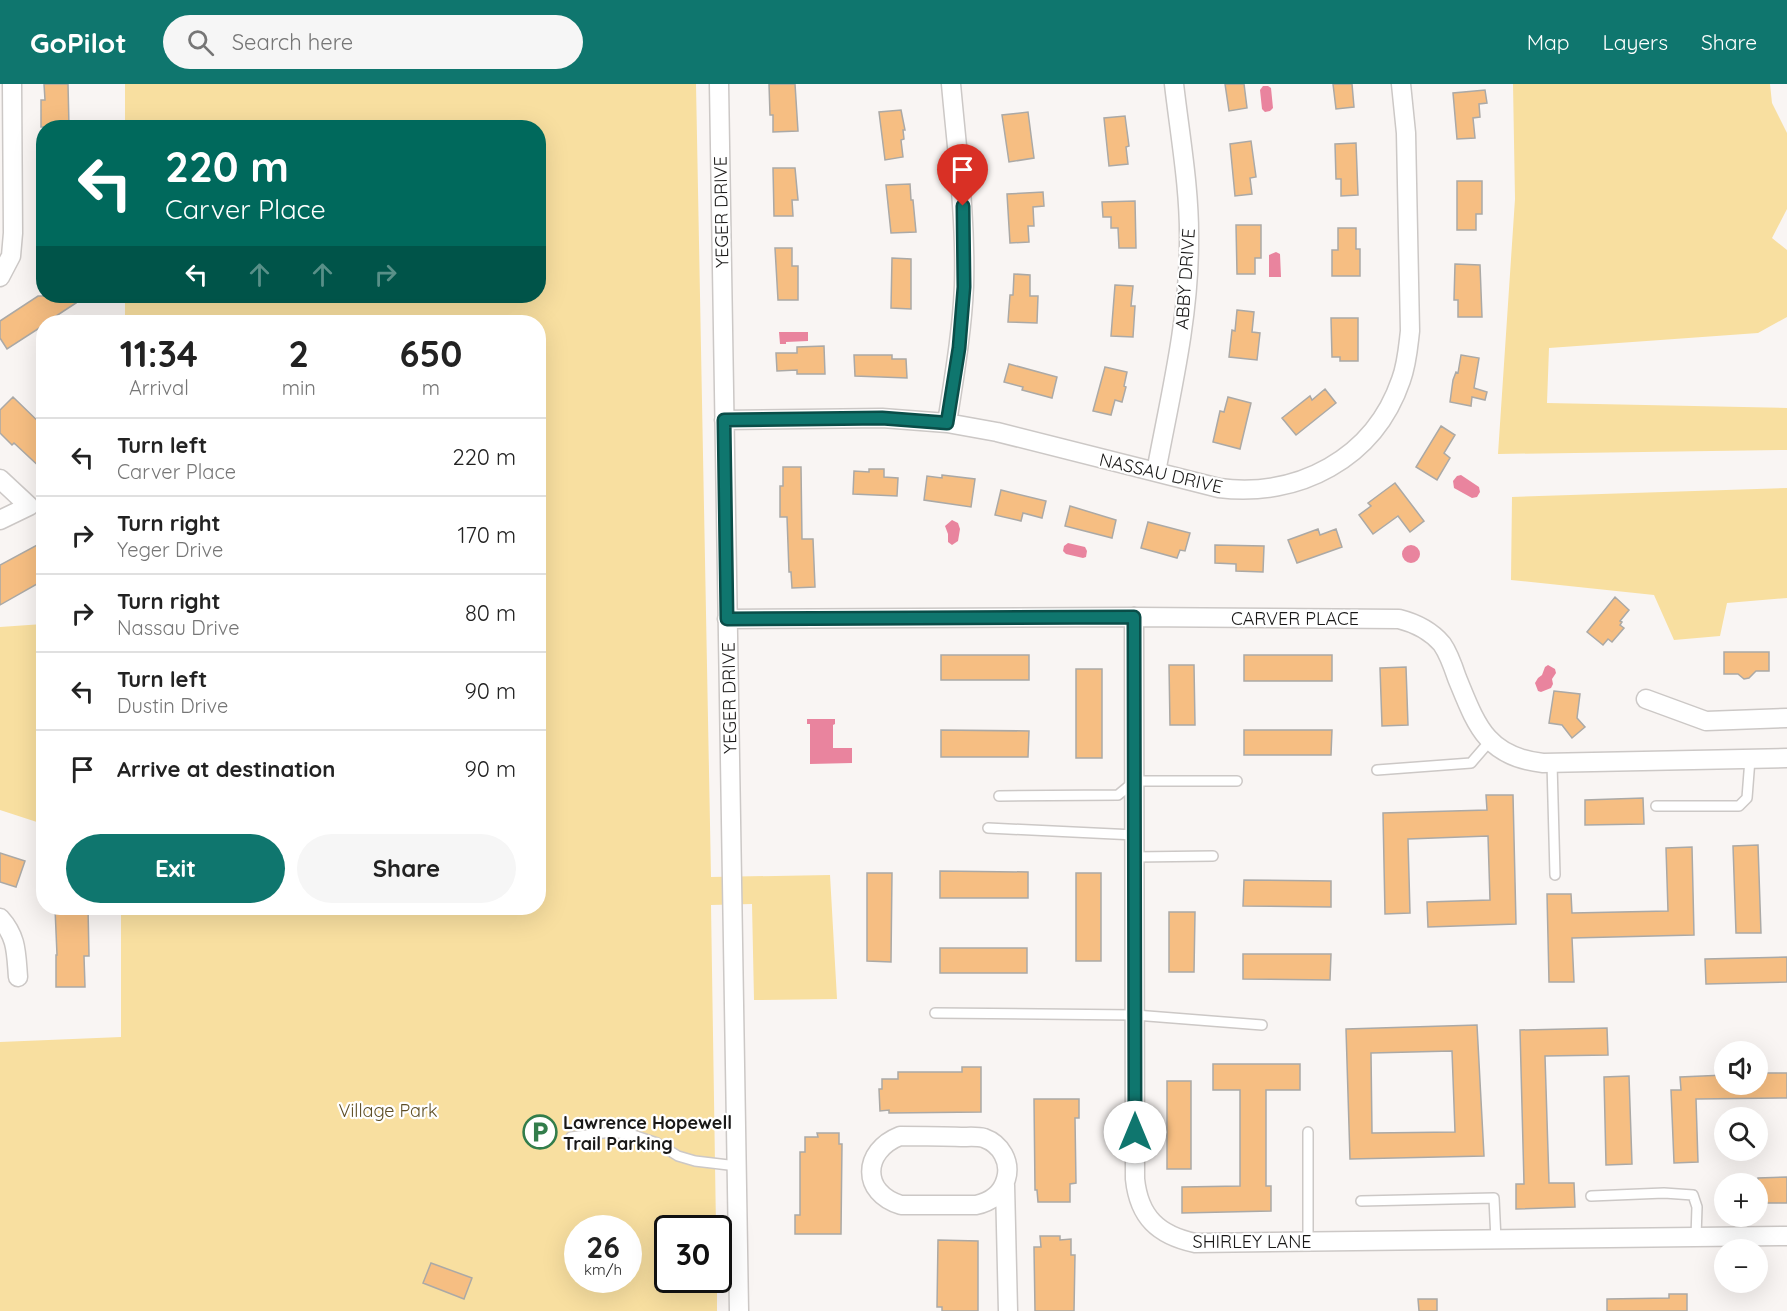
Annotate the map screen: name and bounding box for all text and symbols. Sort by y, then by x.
search box [163,15,583,69]
text: GoPilot [30,25,127,60]
icon: search [184,26,217,59]
text: Search here [232,28,353,56]
text: Map [1527,29,1570,55]
text: Layers [1603,29,1668,55]
text: Share [1701,29,1757,55]
text: 220 m [165,140,289,193]
icon: left [66,144,144,222]
pin [937,144,988,206]
icon: arrive [946,153,979,186]
street label: YEGER DRIVE [709,156,733,268]
text: Carver Place [165,192,326,226]
street label: ABBY DRIVE [1170,228,1200,330]
icon: left [180,258,213,291]
icon: ahead [243,258,276,291]
icon: ahead [306,258,339,291]
icon: right [369,258,402,291]
text: 11:34 [120,331,198,376]
text: 2 [289,331,309,376]
text: 650 [400,331,462,376]
text: Arrival [129,375,189,400]
text: min [282,375,316,400]
text: m [422,375,440,400]
text: Turn left [117,431,207,459]
icon: left [66,441,99,474]
text: 220 m [452,443,516,471]
street label: NASSAU DRIVE [1097,448,1225,498]
text: Carver Place [117,459,236,484]
text: Turn right [117,509,221,537]
icon: right [66,519,99,552]
text: 170 m [457,521,516,549]
text: Yeger Drive [117,537,223,562]
text: Turn right [117,587,221,615]
icon: right [66,597,99,630]
text: 80 m [465,599,516,627]
street label: CARVER PLACE [1231,607,1359,630]
text: Nassau Drive [117,615,240,640]
street label: YEGER DRIVE [717,642,741,754]
text: Turn left [117,665,207,693]
icon: left [66,675,99,708]
text: 90 m [465,677,516,705]
text: Dustin Drive [117,693,228,718]
icon: arrive [66,753,99,786]
text: Arrive at destination [117,755,335,783]
text: 90 m [465,755,516,783]
button: Exit [66,834,285,903]
button: Share [297,834,516,903]
map controls [1714,1041,1768,1293]
button: sound [1714,1041,1768,1095]
park label: Village Park [338,1099,438,1122]
position arrow [1103,1100,1167,1164]
button: search [1714,1107,1768,1161]
place label: Lawrence Hopewell Trail Parking [563,1111,732,1155]
parking icon: Lawrence Hopewell Trail Parking [522,1114,558,1150]
button: + [1714,1173,1768,1227]
speed limit sign: 30 [654,1215,732,1293]
text: 26 [586,1228,620,1266]
street label: SHIRLEY LANE [1193,1230,1311,1253]
button: − [1714,1239,1768,1293]
text: km/h [584,1260,622,1279]

